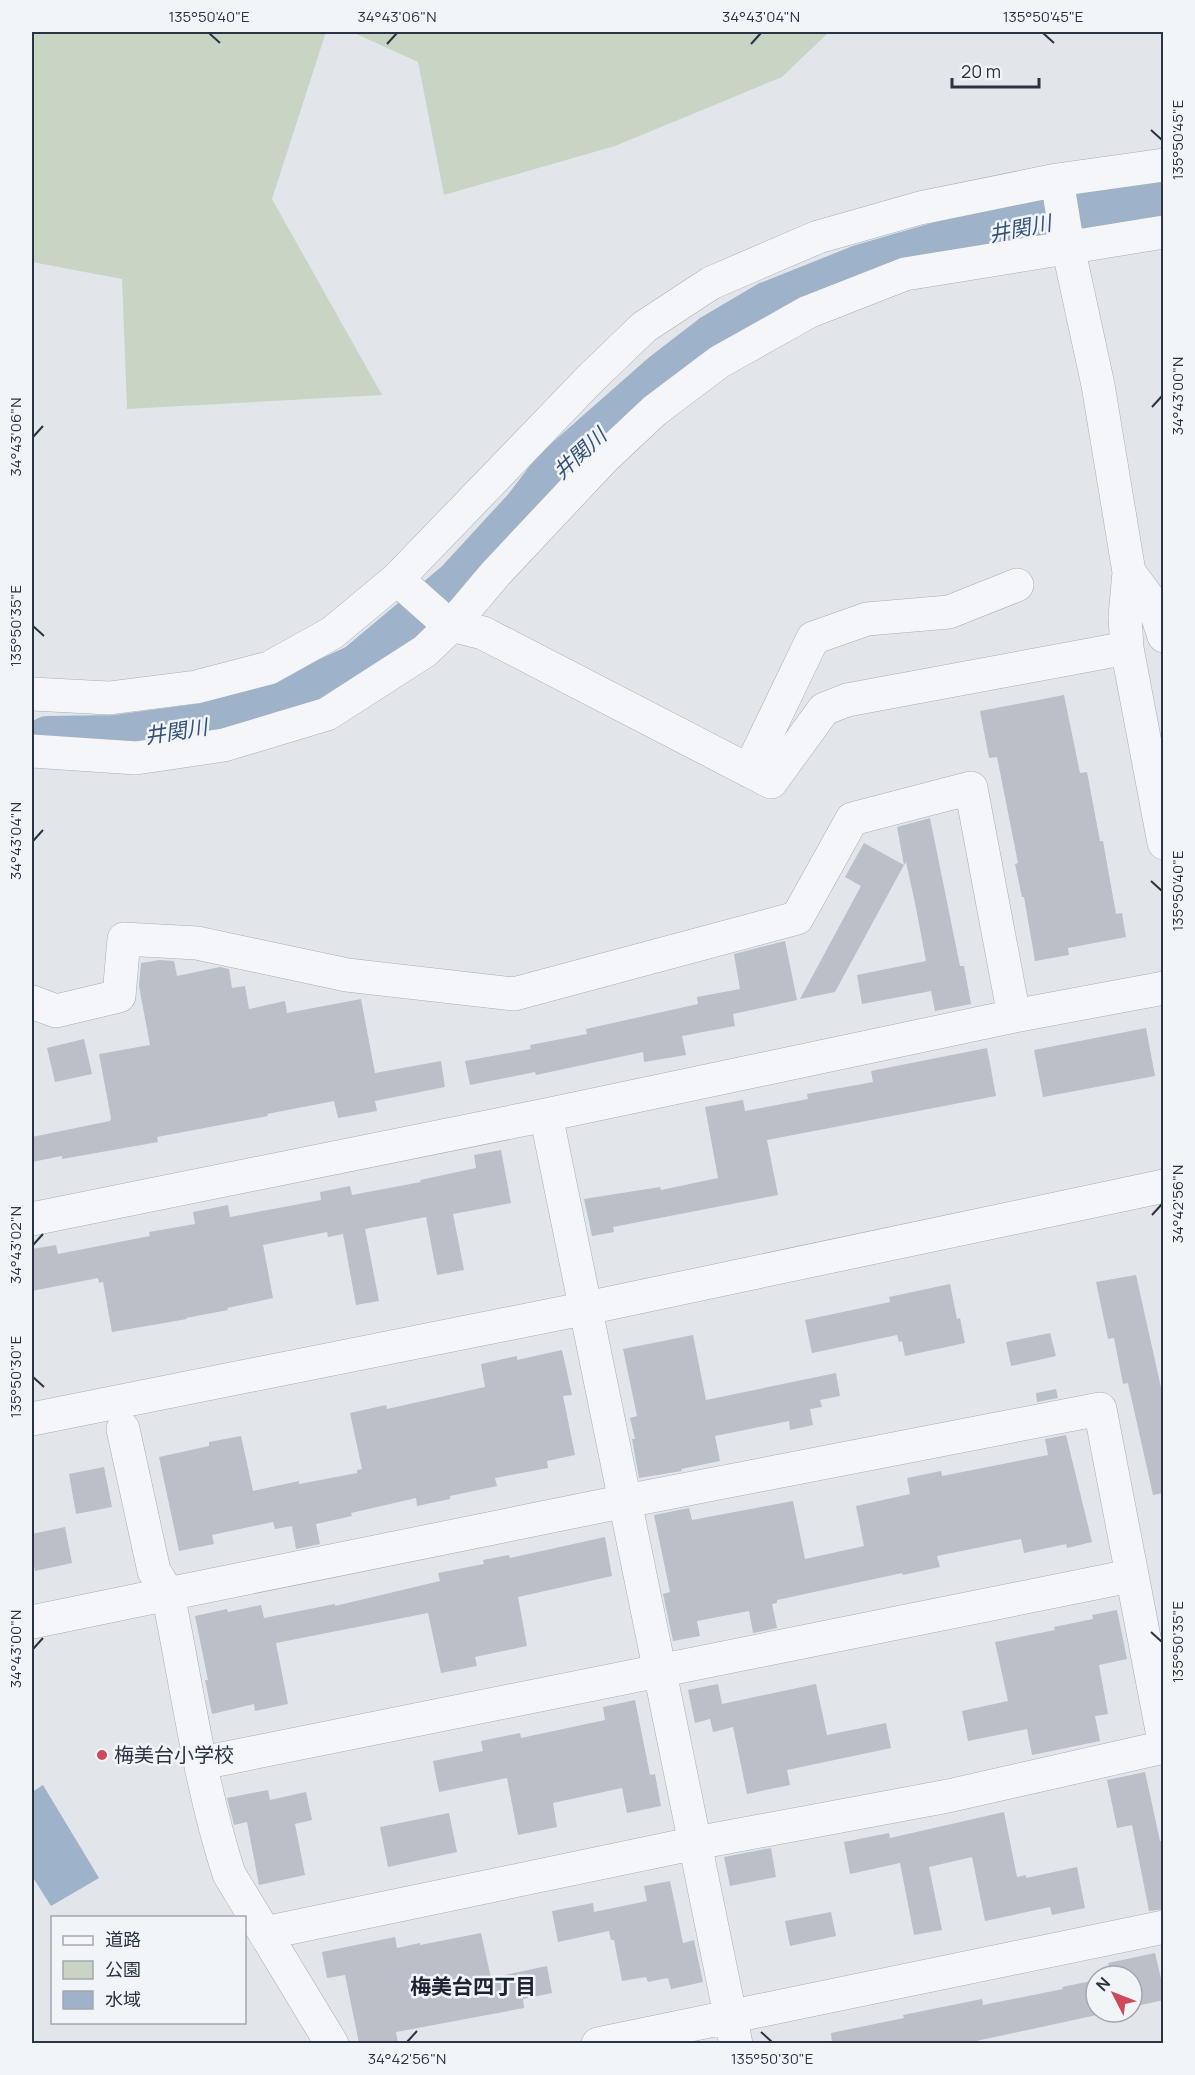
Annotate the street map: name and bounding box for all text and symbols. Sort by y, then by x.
text: 135°50'40"E [168,6,250,27]
text: 34°43'06"N [358,6,436,27]
text: 34°43'04"N [722,6,800,27]
text: 135°50'45"E [1003,6,1083,27]
scale bar [952,51,1039,89]
text: 20 m [961,59,1001,83]
text: 135°50'45"E [1167,100,1188,180]
water label: 井関川 [986,208,1055,248]
text: 34°43'00"N [1167,357,1188,435]
text: 34°43'06"N [5,398,26,476]
water label: 井関川 [547,420,613,485]
text: 135°50'35"E [5,585,26,667]
water label: 井関川 [143,712,211,750]
text: 34°43'04"N [5,802,26,880]
text: 135°50'40"E [1167,850,1188,932]
text: 34°42'56"N [1167,1165,1188,1243]
text: 34°43'02"N [5,1206,26,1284]
text: 135°50'30"E [5,1336,26,1418]
text: 135°50'35"E [1167,1601,1188,1683]
text: 34°43'00"N [5,1610,26,1688]
place label: 梅美台小学校 [114,1741,234,1768]
marker: 梅美台小学校 [95,1748,109,1762]
legend [51,1916,246,2024]
text: 道路 [105,1927,141,1951]
text: 公園 [105,1957,141,1981]
north arrow [1084,1964,1144,2024]
district label: 梅美台四丁目 [410,1972,536,2000]
text: N [1091,1972,1115,1996]
text: 水域 [105,1987,141,2011]
text: 34°42'56"N [368,2048,446,2069]
text: 135°50'30"E [731,2048,813,2069]

